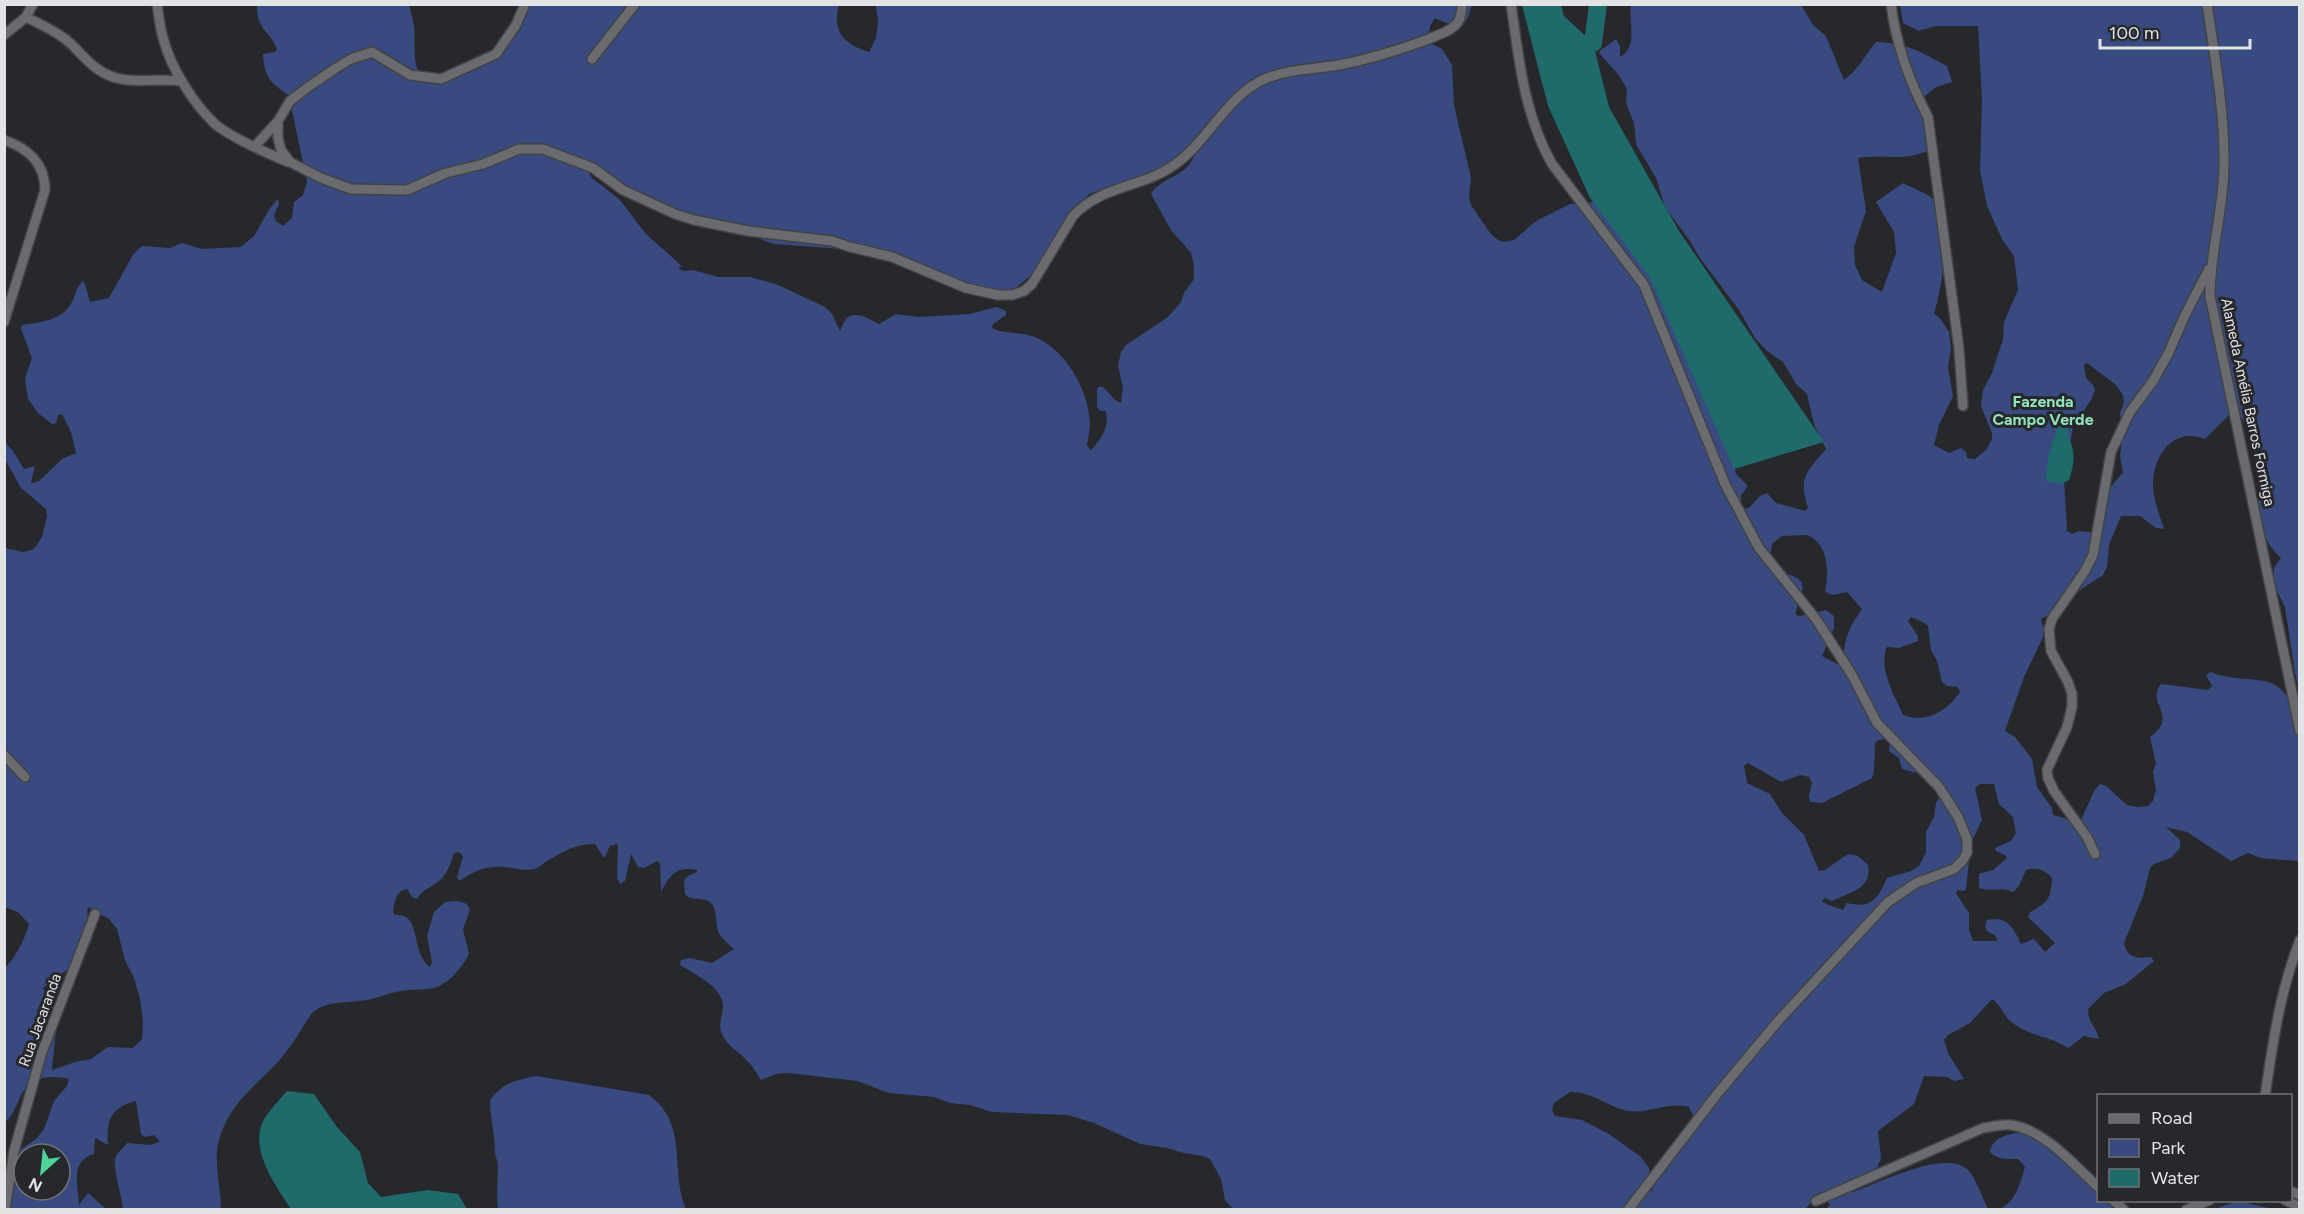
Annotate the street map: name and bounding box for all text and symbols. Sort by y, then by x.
scale bar [2100,12,2250,50]
text: 100 m [2109,22,2159,44]
street label: Alameda Amélia Barros Formiga [2217,296,2279,508]
district label: Fazenda Campo Verde [1992,392,2094,429]
street label: Rua Jacaranda [15,971,65,1069]
legend [2097,1094,2292,1202]
text: Road [2151,1107,2192,1129]
text: Park [2151,1137,2186,1159]
north arrow [12,1142,72,1202]
text: Water [2151,1167,2199,1189]
text: N [26,1174,45,1196]

